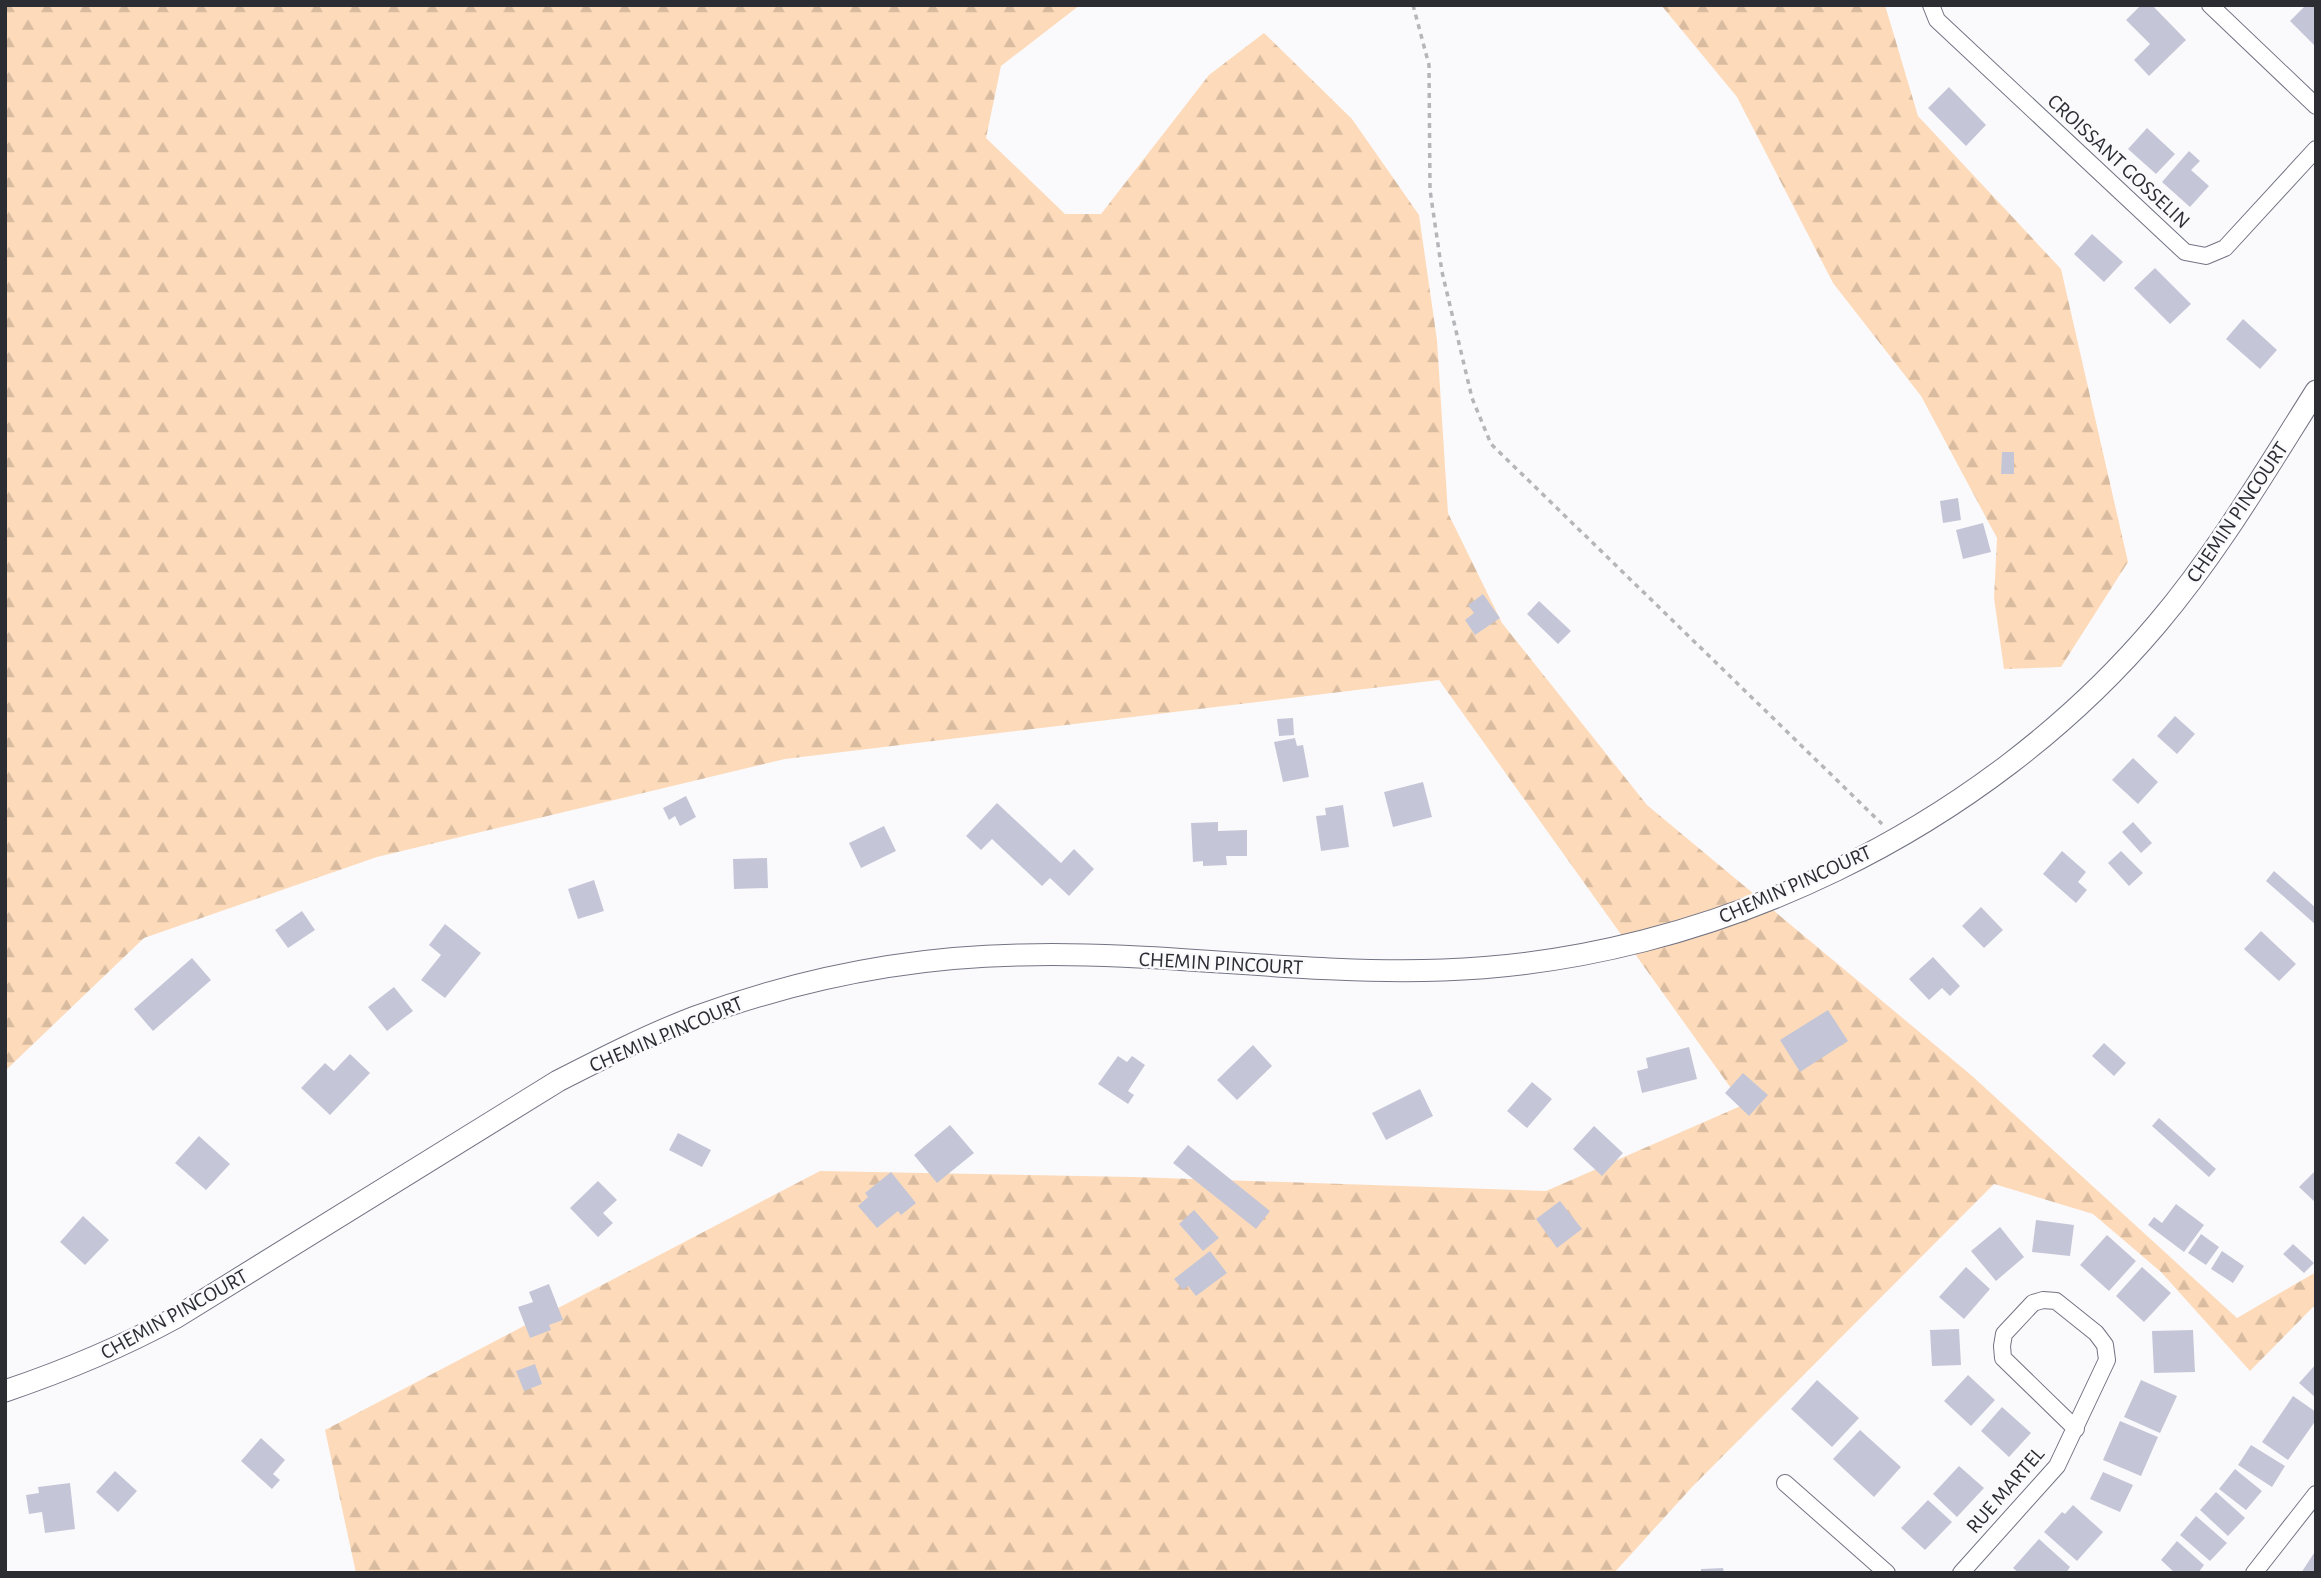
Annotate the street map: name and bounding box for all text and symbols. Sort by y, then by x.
street label: CROISSANT GOSSELIN [2044,90,2194,232]
street label: CHEMIN PINCOURT [2183,438,2292,586]
street label: CHEMIN PINCOURT [1716,841,1875,928]
street label: CHEMIN PINCOURT [1138,949,1304,978]
street label: CHEMIN PINCOURT [586,993,746,1076]
street label: CHEMIN PINCOURT [97,1265,251,1363]
street label: RUE MARTEL [1962,1443,2048,1537]

